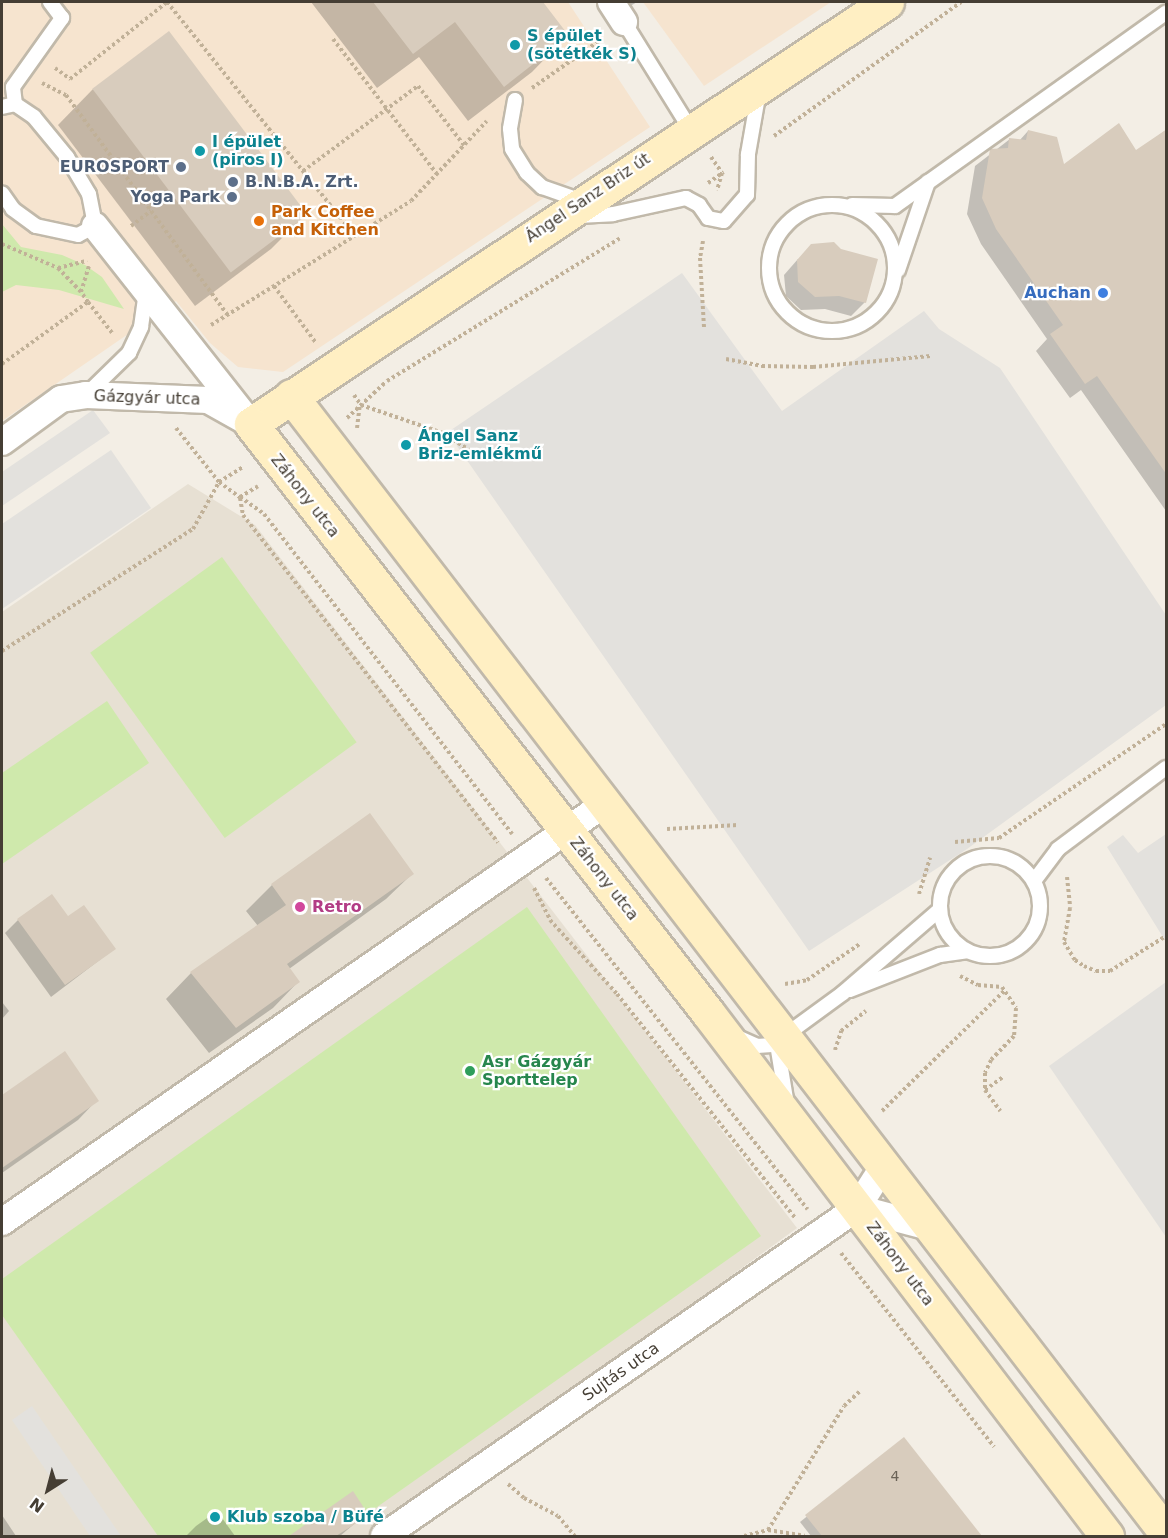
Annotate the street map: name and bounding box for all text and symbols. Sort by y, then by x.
place label: S épület (sötétkék S) [527,26,637,64]
marker: S épület (sötétkék S) [508,38,522,52]
place label: I épület (piros I) [212,132,283,170]
marker: I épület (piros I) [193,144,207,158]
street label: Ángel Sanz Briz út [522,149,654,247]
place label: EUROSPORT [60,157,169,177]
marker: EUROSPORT [174,160,188,174]
place label: B.N.B.A. Zrt. [245,172,359,192]
marker: B.N.B.A. Zrt. [226,175,240,189]
place label: Yoga Park [130,187,220,207]
marker: Yoga Park [225,190,239,204]
place label: Park Coffee and Kitchen [271,202,379,240]
marker: Park Coffee and Kitchen [252,214,266,228]
place label: Auchan [1024,283,1091,303]
marker: Auchan [1096,286,1110,300]
street label: Gázgyár utca [93,387,201,409]
place label: Ángel Sanz Briz-emlékmű [418,426,542,464]
marker: Ángel Sanz Briz-emlékmű [399,438,413,452]
street label: Záhony utca [267,451,343,541]
street label: Záhony utca [566,834,642,924]
place label: Retro [312,897,362,917]
marker: Retro [293,900,307,914]
place label: Asr Gázgyár Sporttelep [482,1052,591,1090]
marker: Asr Gázgyár Sporttelep [463,1064,477,1078]
street label: Záhony utca [862,1218,938,1310]
street label: Sujtás utca [579,1339,663,1405]
north arrow [18,1460,78,1520]
house number: 4 [891,1468,899,1484]
text: N [26,1493,48,1517]
place label: Klub szoba / Büfé [227,1507,384,1527]
marker: Klub szoba / Büfé [208,1510,222,1524]

